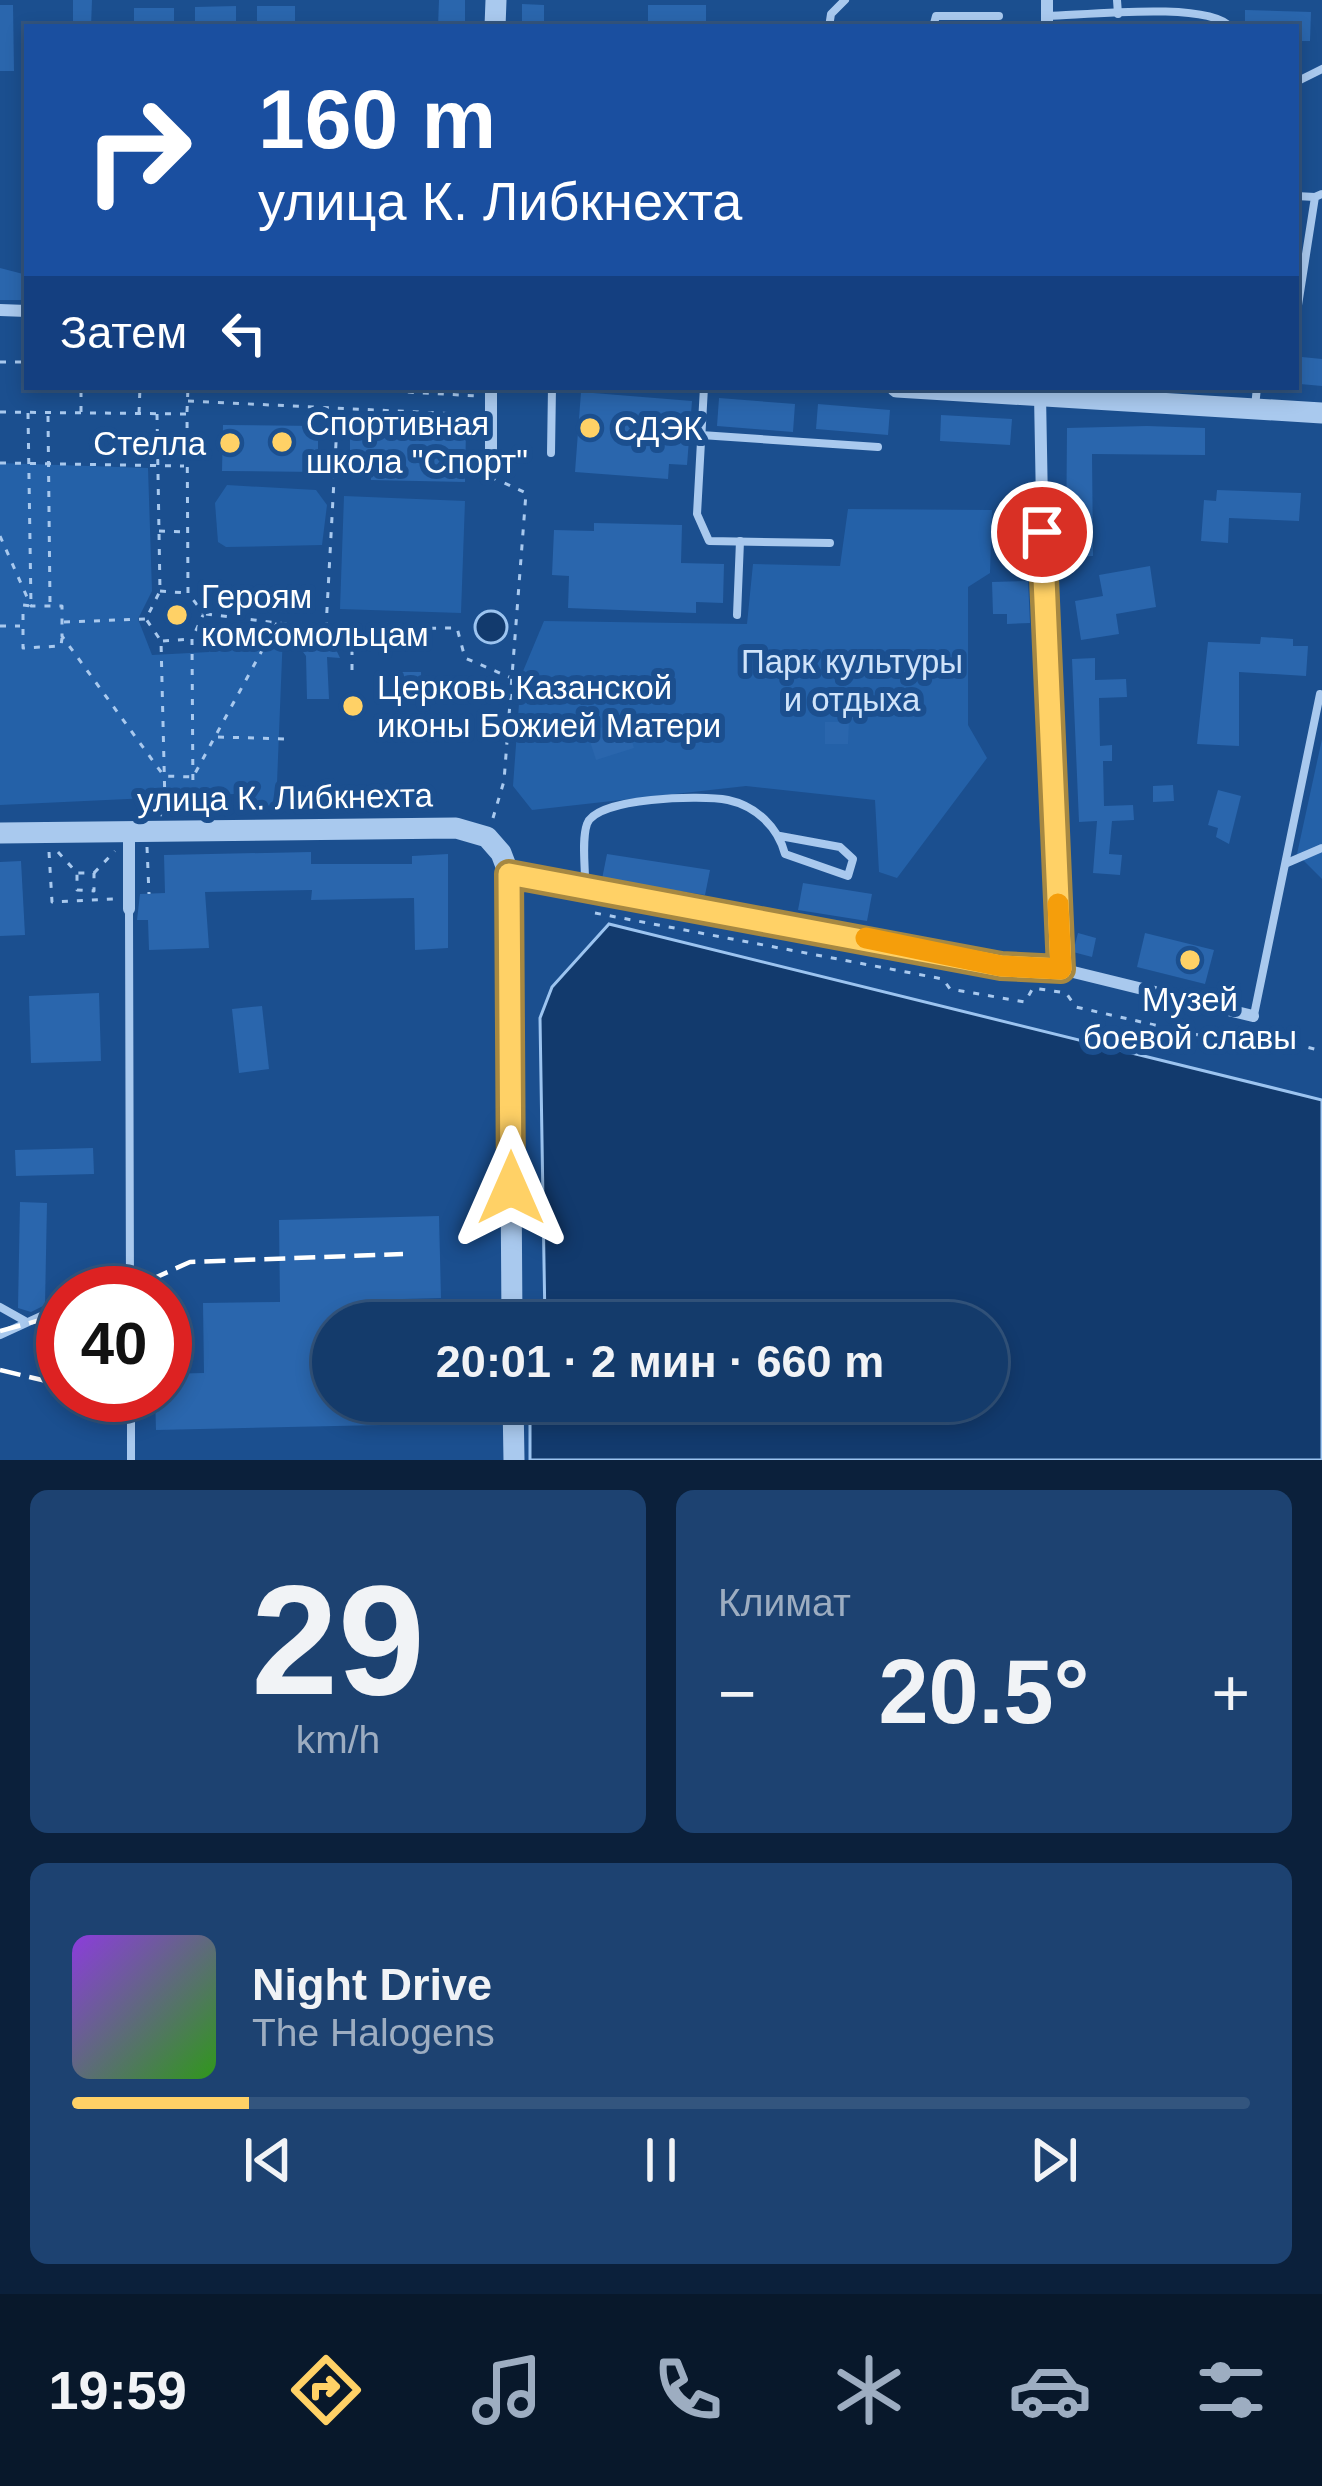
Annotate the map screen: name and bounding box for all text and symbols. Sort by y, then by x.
icon: right [60,72,216,228]
text: 160 m [258,72,496,166]
text: улица К. Либкнехта [258,171,742,231]
icon: left [211,300,277,366]
text: Затем [60,307,187,358]
place label: Спортивная школа "Спорт" [306,405,528,480]
place label: СДЭК [614,410,703,447]
marker: СДЭК [577,415,603,441]
place label: Стелла [93,425,207,462]
marker: Спортивная школа "Спорт" [269,429,295,455]
marker: Стелла [217,430,243,456]
pin [991,481,1093,583]
icon: arrive [1009,499,1075,565]
place label: Героям комсомольцам [201,578,429,653]
marker: Героям комсомольцам [164,602,190,628]
park label: Парк культуры и отдыха [741,643,963,718]
place label: Церковь Казанской иконы Божией Матери [377,669,721,744]
marker: Церковь Казанской иконы Божией Матери [340,693,366,719]
street label: улица К. Либкнехта [137,776,434,819]
marker: Музей боевой славы [1177,947,1203,973]
place label: Музей боевой славы [1083,981,1297,1056]
position arrow [448,1125,574,1251]
speed limit sign: 40 [36,1266,192,1422]
text: 20:01 · 2 мин · 660 m [436,1336,884,1387]
text: 29 [251,1553,425,1727]
text: Климат [718,1581,851,1624]
text: 20.5° [878,1642,1090,1742]
text: − [718,1656,757,1730]
text: + [1211,1656,1250,1730]
text: km/h [296,1718,380,1761]
text: Night Drive [252,1959,492,2010]
text: The Halogens [252,2011,495,2054]
icon: previous [235,2127,301,2193]
icon: pause [628,2127,694,2193]
icon: next [1021,2127,1087,2193]
icon: directions [284,2348,368,2432]
icon: music [465,2348,549,2432]
icon: phone [646,2348,730,2432]
icon: climate [827,2348,911,2432]
icon: car [1008,2348,1092,2432]
icon: filters [1189,2348,1273,2432]
text: 19:59 [49,2360,187,2420]

